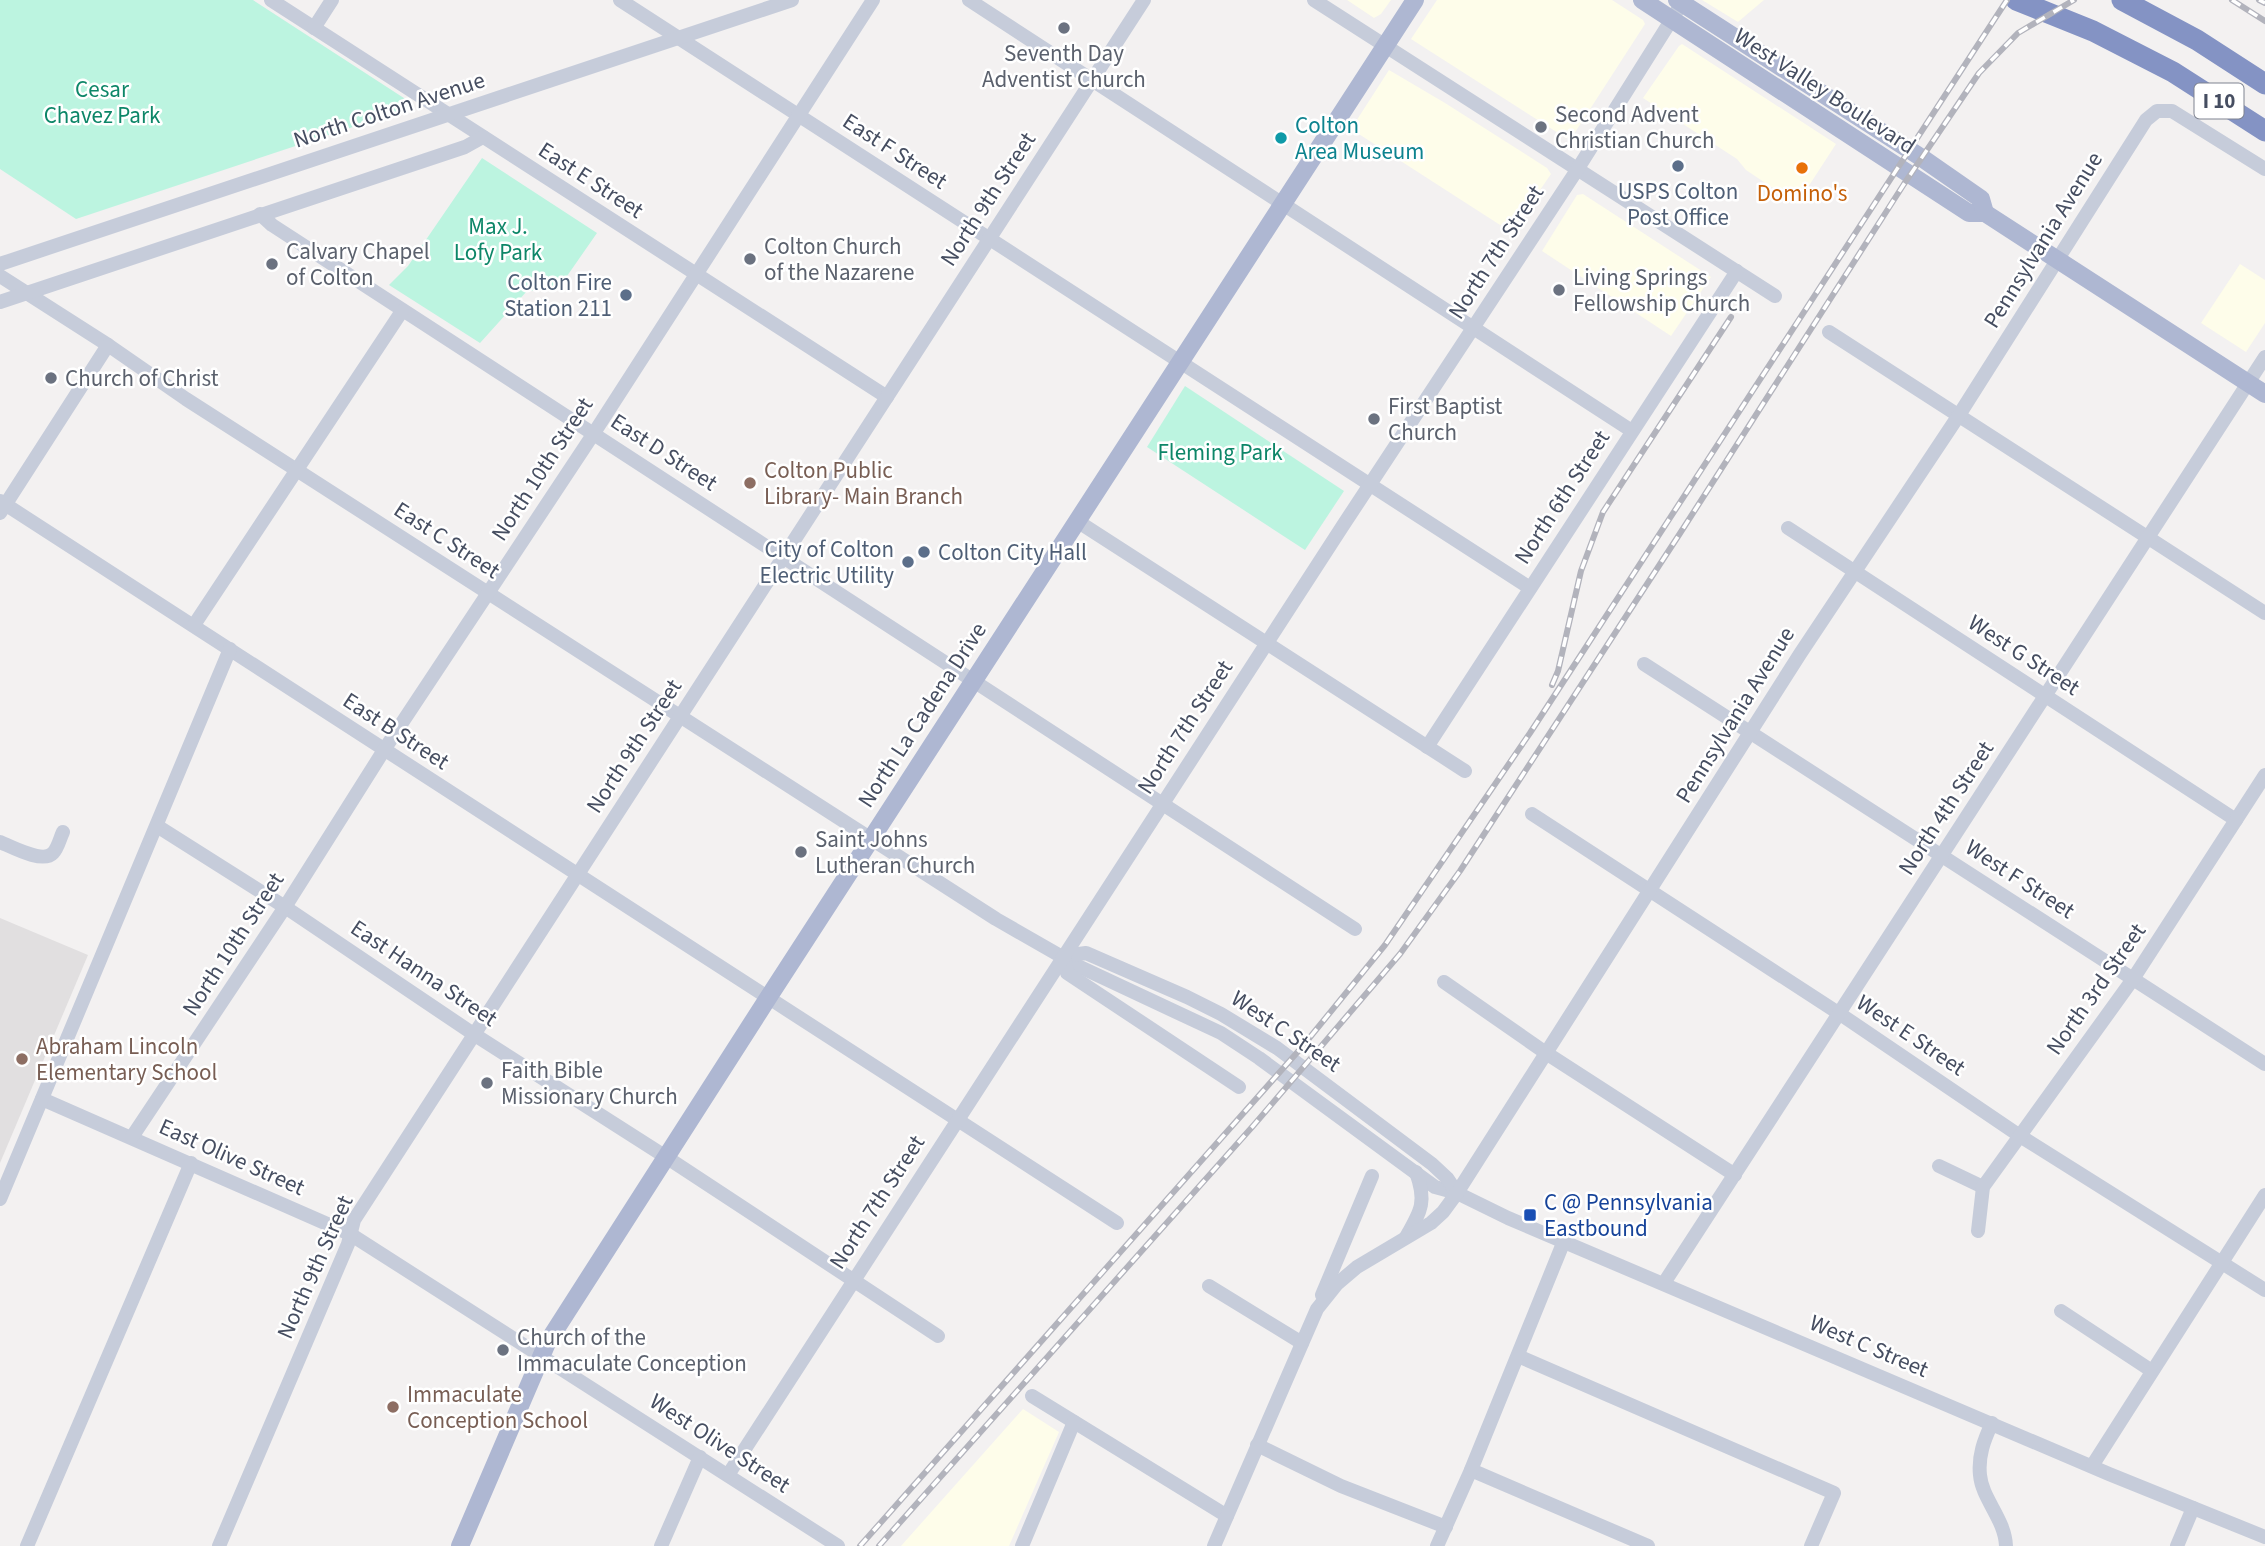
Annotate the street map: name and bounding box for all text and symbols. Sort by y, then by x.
marker: Seventh Day Adventist Church [1056,20,1072,36]
street label: West Valley Boulevard [1728,20,1922,162]
place label: Seventh Day Adventist Church [982,37,1146,96]
street label: North Colton Avenue [289,63,489,157]
park label: Cesar Chavez Park [44,73,161,132]
road number: I 10 [2194,84,2244,119]
place label: Second Advent Christian Church [1555,98,1715,157]
street label: East F Street [836,105,954,197]
place label: Colton Area Museum [1295,109,1424,168]
marker: Second Advent Christian Church [1533,119,1549,135]
street label: North 9th Street [932,125,1044,273]
marker: Colton Area Museum [1273,130,1289,146]
street label: East E Street [532,134,650,227]
street label: Pennsylvania Avenue [1975,145,2111,335]
marker: USPS Colton Post Office [1670,158,1686,174]
marker: Domino's [1794,160,1810,176]
place label: USPS Colton Post Office [1618,175,1738,234]
place label: Domino's [1757,177,1847,210]
street label: North 7th Street [1440,178,1552,326]
park label: Max J. Lofy Park [454,210,543,269]
place label: Colton Church of the Nazarene [764,230,915,289]
place label: Calvary Chapel of Colton [286,235,430,294]
marker: Colton Church of the Nazarene [742,251,758,267]
marker: Calvary Chapel of Colton [264,256,280,272]
place label: Living Springs Fellowship Church [1573,261,1750,320]
place label: Colton Fire Station 211 [504,266,612,325]
marker: Living Springs Fellowship Church [1551,282,1567,298]
marker: Colton Fire Station 211 [618,287,634,303]
place label: Church of Christ [65,362,219,395]
marker: Church of Christ [43,370,59,386]
street label: North 10th Street [483,390,601,547]
place label: First Baptist Church [1388,390,1503,449]
street label: East D Street [604,405,724,499]
marker: First Baptist Church [1366,411,1382,427]
street label: North 6th Street [1506,423,1618,571]
park label: Fleming Park [1157,436,1283,469]
place label: Colton Public Library- Main Branch [764,454,963,513]
marker: Colton Public Library- Main Branch [742,475,758,491]
street label: East C Street [387,493,507,587]
place label: City of Colton Electric Utility [760,533,894,592]
place label: Colton City Hall [938,536,1087,569]
marker: Colton City Hall [916,544,932,560]
marker: City of Colton Electric Utility [900,554,916,570]
street label: West G Street [1962,606,2087,704]
street label: North La Cadena Drive [850,616,994,814]
street label: Pennsylvania Avenue [1667,620,1803,810]
street label: North 7th Street [1129,653,1241,801]
street label: North 9th Street [578,672,690,820]
street label: East B Street [336,684,456,778]
street label: North 4th Street [1890,734,2002,882]
place label: Saint Johns Lutheran Church [815,823,975,882]
street label: West F Street [1959,831,2081,927]
marker: Saint Johns Lutheran Church [793,844,809,860]
street label: North 10th Street [174,865,292,1022]
street label: East Hanna Street [344,912,504,1035]
street label: North 3rd Street [2038,916,2154,1062]
street label: West C Street [1224,982,1348,1080]
street label: West E Street [1850,986,1972,1084]
place label: Abraham Lincoln Elementary School [36,1030,217,1089]
marker: Abraham Lincoln Elementary School [14,1051,30,1067]
place label: Faith Bible Missionary Church [501,1054,678,1113]
marker: Faith Bible Missionary Church [479,1075,495,1091]
street label: East Olive Street [154,1110,310,1204]
street label: North 7th Street [821,1128,933,1276]
place label: C @ Pennsylvania Eastbound [1544,1186,1713,1245]
street label: North 9th Street [269,1190,362,1344]
marker: C @ Pennsylvania Eastbound [1522,1207,1538,1223]
street label: West C Street [1804,1306,1934,1386]
place label: Church of the Immaculate Conception [517,1321,747,1380]
marker: Church of the Immaculate Conception [495,1342,511,1358]
place label: Immaculate Conception School [407,1378,588,1437]
street label: West Olive Street [643,1385,797,1501]
marker: Immaculate Conception School [385,1399,401,1415]

